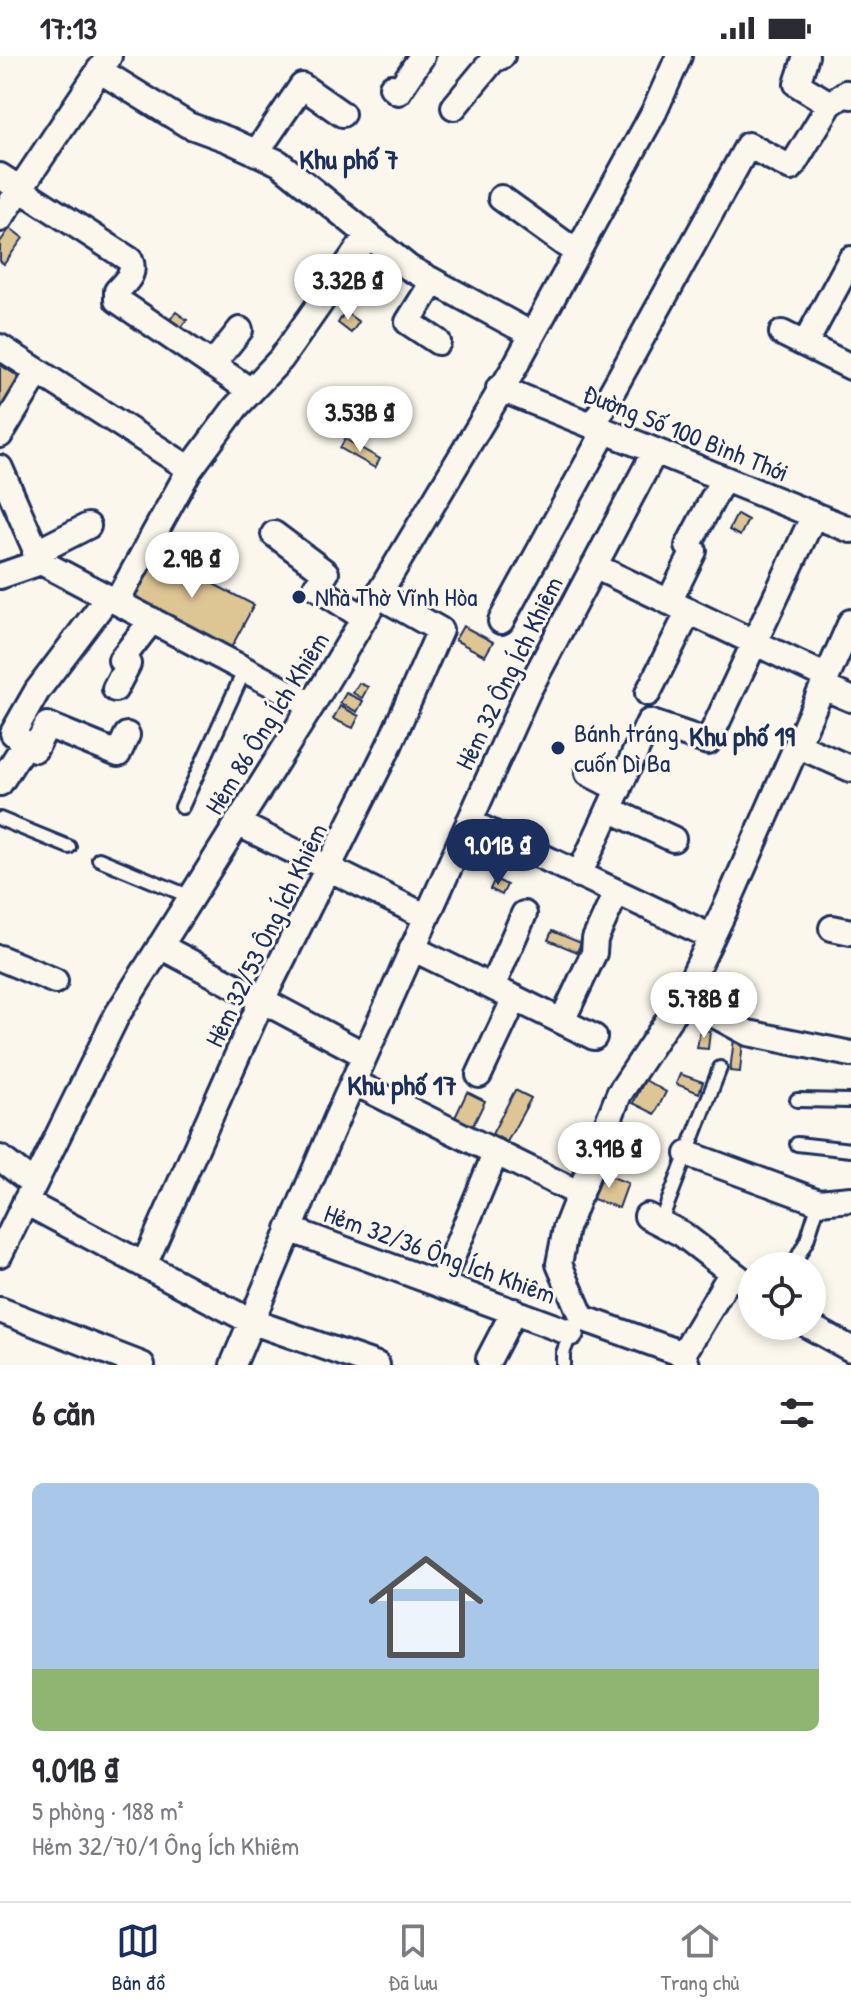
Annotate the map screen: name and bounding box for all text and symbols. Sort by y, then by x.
text: 17:13 [40,8,97,48]
district label: Khu phố 7 [299,140,399,179]
pin: 3.32B ₫ [274,254,422,322]
text: 3.32B ₫ [312,262,384,297]
street label: Đường Số 100 Bình Thới [578,375,794,490]
pin: 3.53B ₫ [286,386,434,454]
text: 3.53B ₫ [325,394,395,429]
pin: 2.9B ₫ [127,532,257,600]
text: 2.9B ₫ [163,540,221,575]
street label: Hẻm 32 Ông Ích Khiêm [447,570,571,775]
place label: Nhà Thờ Vĩnh Hòa [315,579,477,614]
marker: Nhà Thờ Vĩnh Hòa [290,588,308,606]
street label: Hẻm 86 Ông Ích Khiêm [196,625,337,821]
place label: Bánh tráng cuốn Dì Ba [574,715,679,780]
district label: Khu phố 19 [689,717,795,756]
marker: Bánh tráng cuốn Dì Ba [549,739,567,757]
street label: Hẻm 32/53 Ông Ích Khiêm [196,817,335,1052]
pin: 9.01B ₫ [424,819,572,887]
text: 9.01B ₫ [465,827,531,862]
pin: 5.78B ₫ [630,972,778,1040]
text: 5.78B ₫ [668,980,740,1015]
district label: Khu phố 17 [347,1066,457,1105]
pin: 3.91B ₫ [535,1122,683,1190]
text: 3.91B ₫ [576,1130,642,1165]
street label: Hẻm 32/36 Ông Ích Khiêm [319,1195,561,1312]
map controls [738,1252,826,1340]
button: locate [738,1252,826,1340]
text: 6 căn [32,1390,95,1436]
icon: filters [775,1391,819,1435]
icon: home [354,1535,498,1679]
text: 9.01B ₫ [32,1747,119,1793]
text: 5 phòng · 188 m² [32,1793,184,1828]
text: Hẻm 32/70/1 Ông Ích Khiêm [32,1828,299,1863]
tab: Bản đồ [112,1919,165,1997]
tab: Đã lưu [388,1919,438,1997]
tab: Trang chủ [661,1919,739,1997]

